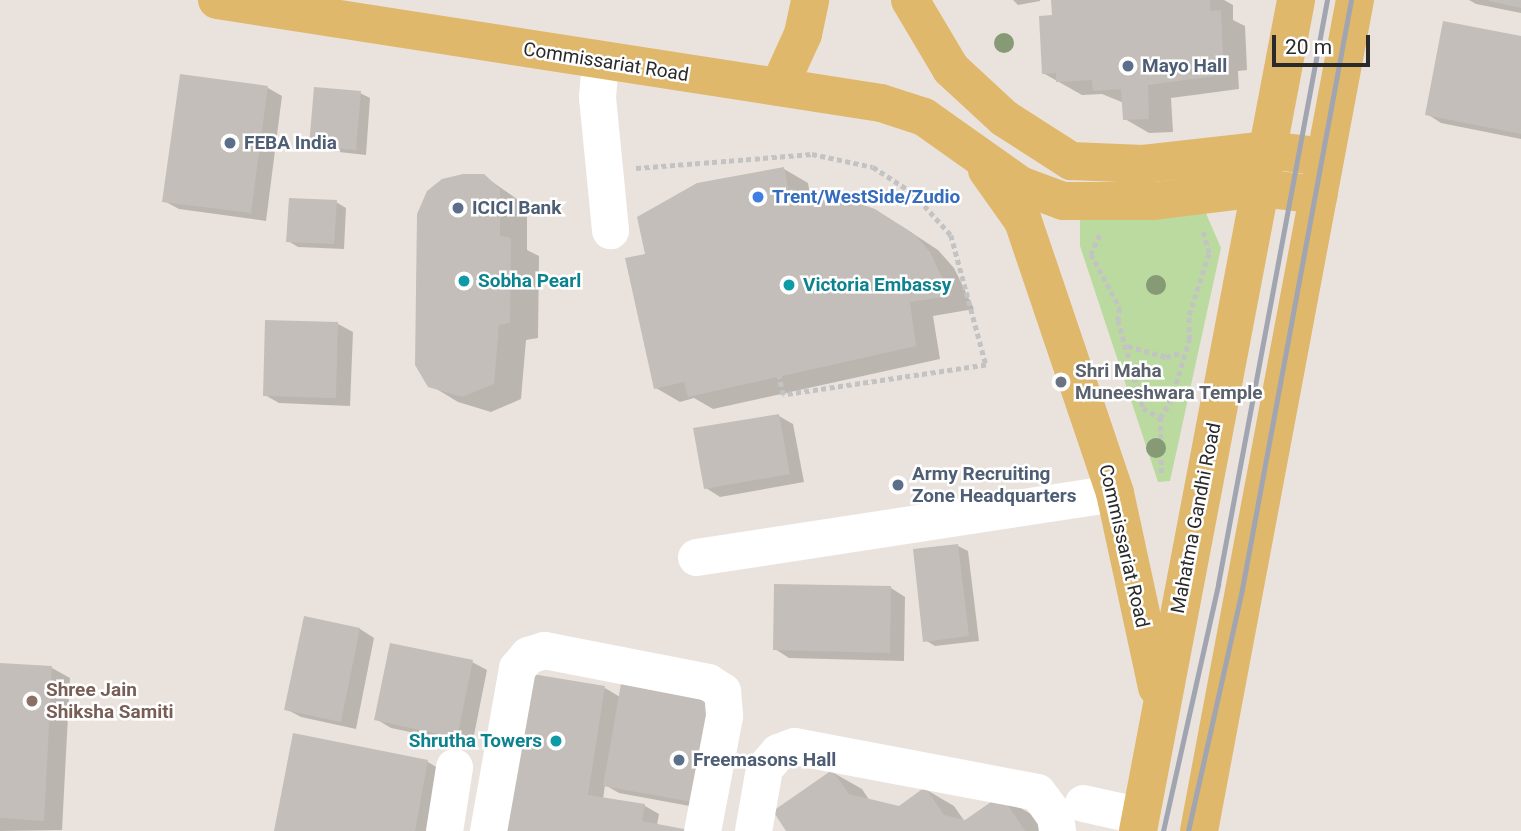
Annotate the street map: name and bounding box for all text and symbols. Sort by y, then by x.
scale bar [1276,21,1374,65]
text: 20 m [1285,35,1332,59]
street label: Commissariat Road [522,38,690,86]
place label: Mayo Hall [1142,55,1227,77]
marker: Mayo Hall [1120,58,1136,74]
place label: FEBA India [244,132,337,154]
marker: FEBA India [222,135,238,151]
place label: Trent/WestSide/Zudio [772,186,960,208]
marker: Trent/WestSide/Zudio [750,189,766,205]
place label: ICICI Bank [472,197,561,219]
marker: ICICI Bank [450,200,466,216]
place label: Sobha Pearl [478,270,581,292]
marker: Sobha Pearl [456,273,472,289]
place label: Victoria Embassy [803,274,951,296]
marker: Victoria Embassy [781,277,797,293]
place label: Shri Maha Muneeshwara Temple [1075,360,1263,404]
marker: Shri Maha Muneeshwara Temple [1053,374,1069,390]
street label: Mahatma Gandhi Road [1166,421,1226,615]
street label: Commissariat Road [1094,462,1154,630]
place label: Army Recruiting Zone Headquarters [912,463,1077,507]
marker: Army Recruiting Zone Headquarters [890,477,906,493]
place label: Shree Jain Shiksha Samiti [46,679,174,723]
marker: Shree Jain Shiksha Samiti [24,693,40,709]
place label: Shrutha Towers [408,730,542,752]
marker: Shrutha Towers [548,733,564,749]
place label: Freemasons Hall [693,749,836,771]
marker: Freemasons Hall [671,752,687,768]

